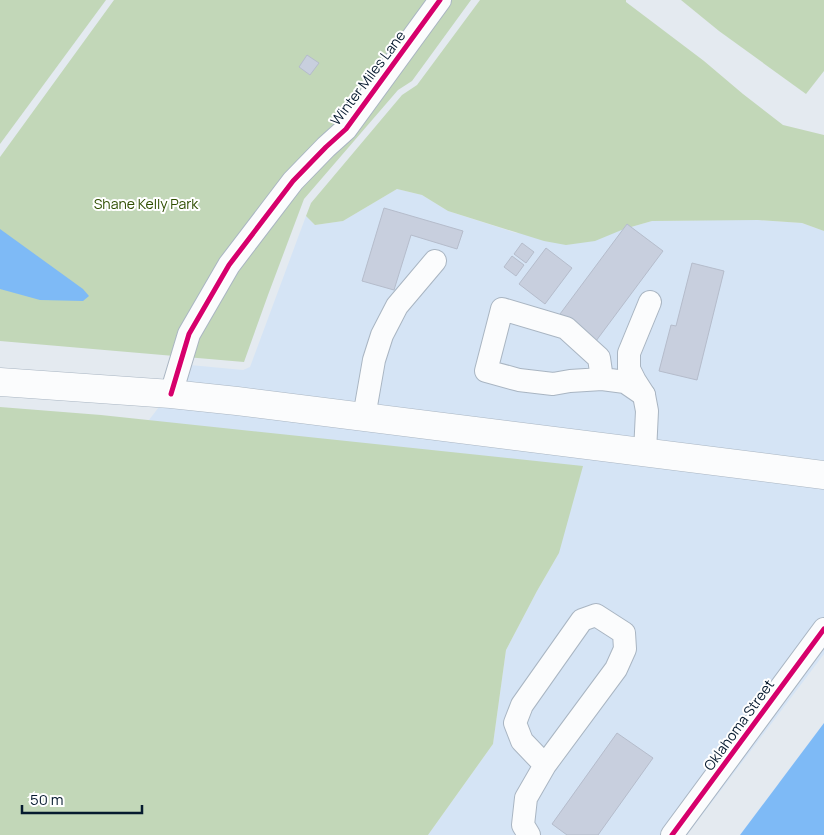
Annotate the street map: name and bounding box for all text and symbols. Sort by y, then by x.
street label: Winter Miles Lane [326,27,409,129]
park label: Shane Kelly Park [94,194,199,213]
street label: Oklahoma Street [699,675,778,774]
scale bar [22,782,142,814]
text: 50 m [30,789,64,810]

